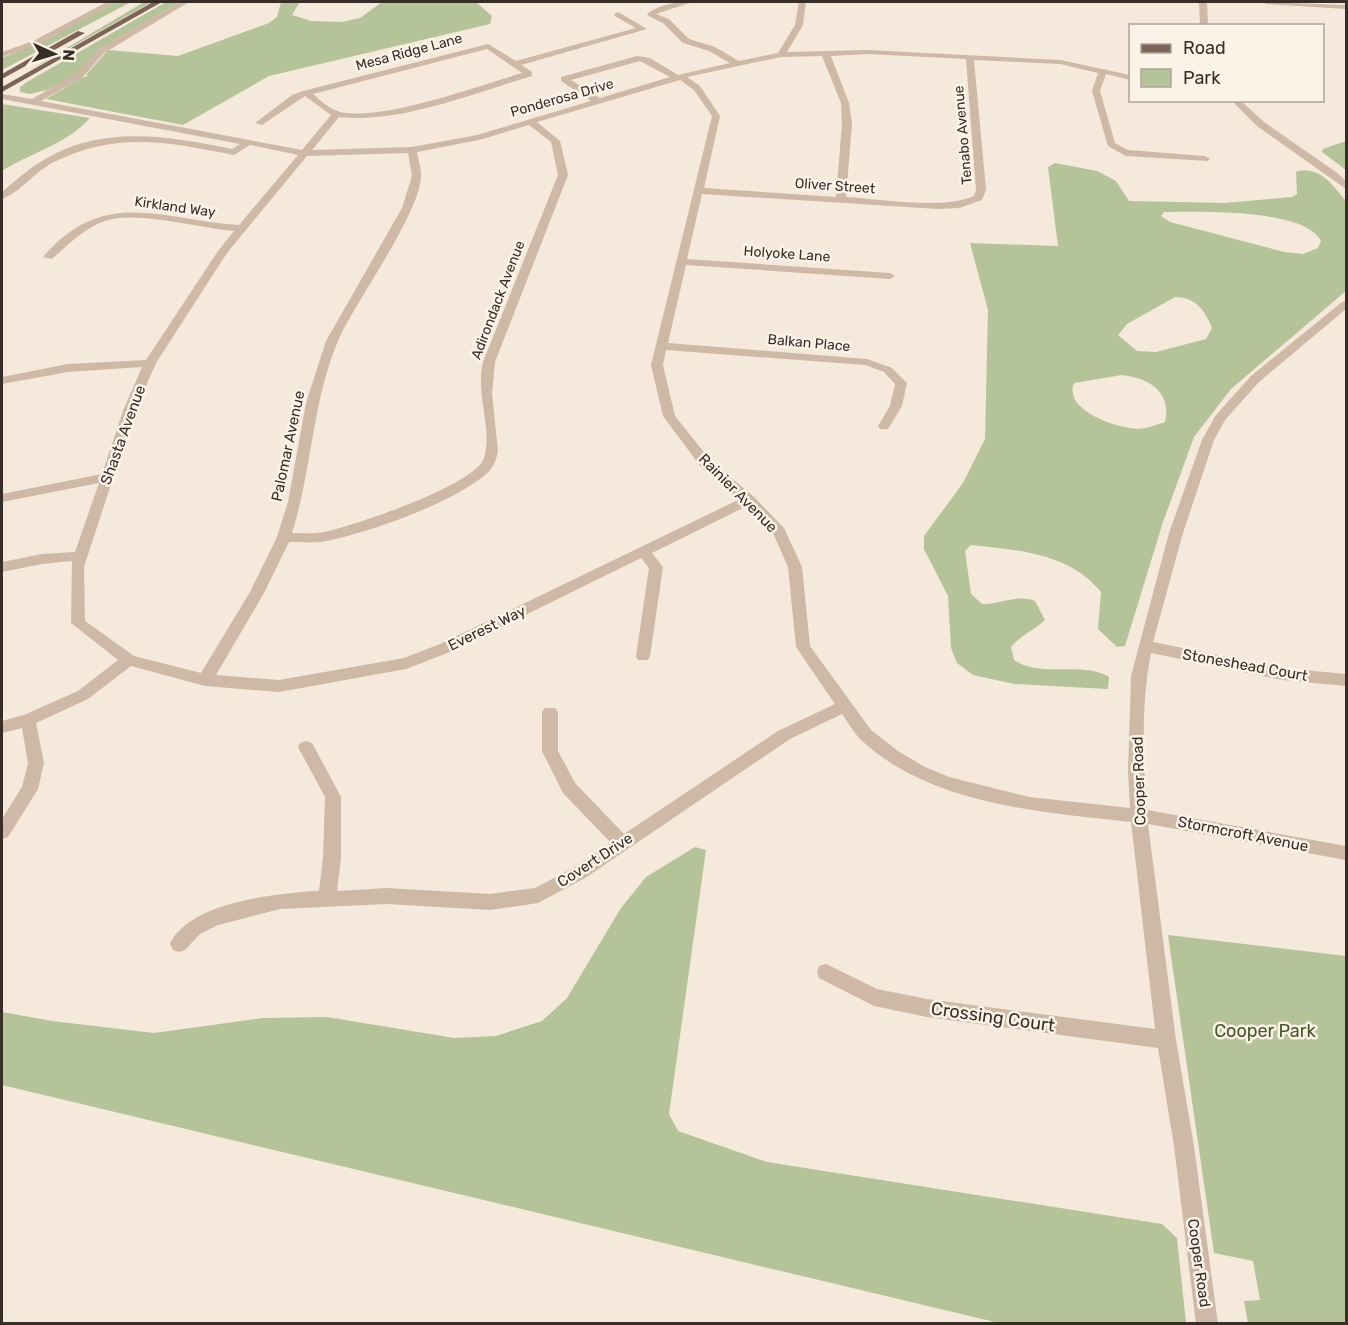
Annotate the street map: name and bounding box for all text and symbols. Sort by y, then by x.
north arrow [24,24,84,84]
legend [1129,24,1324,102]
street label: Mesa Ridge Lane [354,30,464,74]
text: Road [1183,37,1226,59]
text: N [59,49,78,61]
text: Park [1183,67,1221,89]
street label: Ponderosa Drive [508,75,616,121]
street label: Tenabo Avenue [950,85,976,185]
street label: Oliver Street [794,175,876,197]
street label: Kirkland Way [133,193,217,221]
street label: Adirondack Avenue [468,238,529,362]
street label: Holyoke Lane [743,242,831,266]
street label: Balkan Place [767,331,851,355]
street label: Shasta Avenue [97,383,149,487]
street label: Palomar Avenue [267,389,309,503]
street label: Rainier Avenue [695,450,781,536]
street label: Everest Way [445,601,529,655]
street label: Stoneshead Court [1181,645,1309,685]
street label: Cooper Road [1128,736,1150,826]
street label: Stormcroft Avenue [1176,813,1310,855]
street label: Covert Drive [554,829,636,891]
street label: Crossing Court [930,997,1056,1037]
park label: Cooper Park [1214,1020,1317,1042]
street label: Cooper Road [1184,1218,1214,1308]

